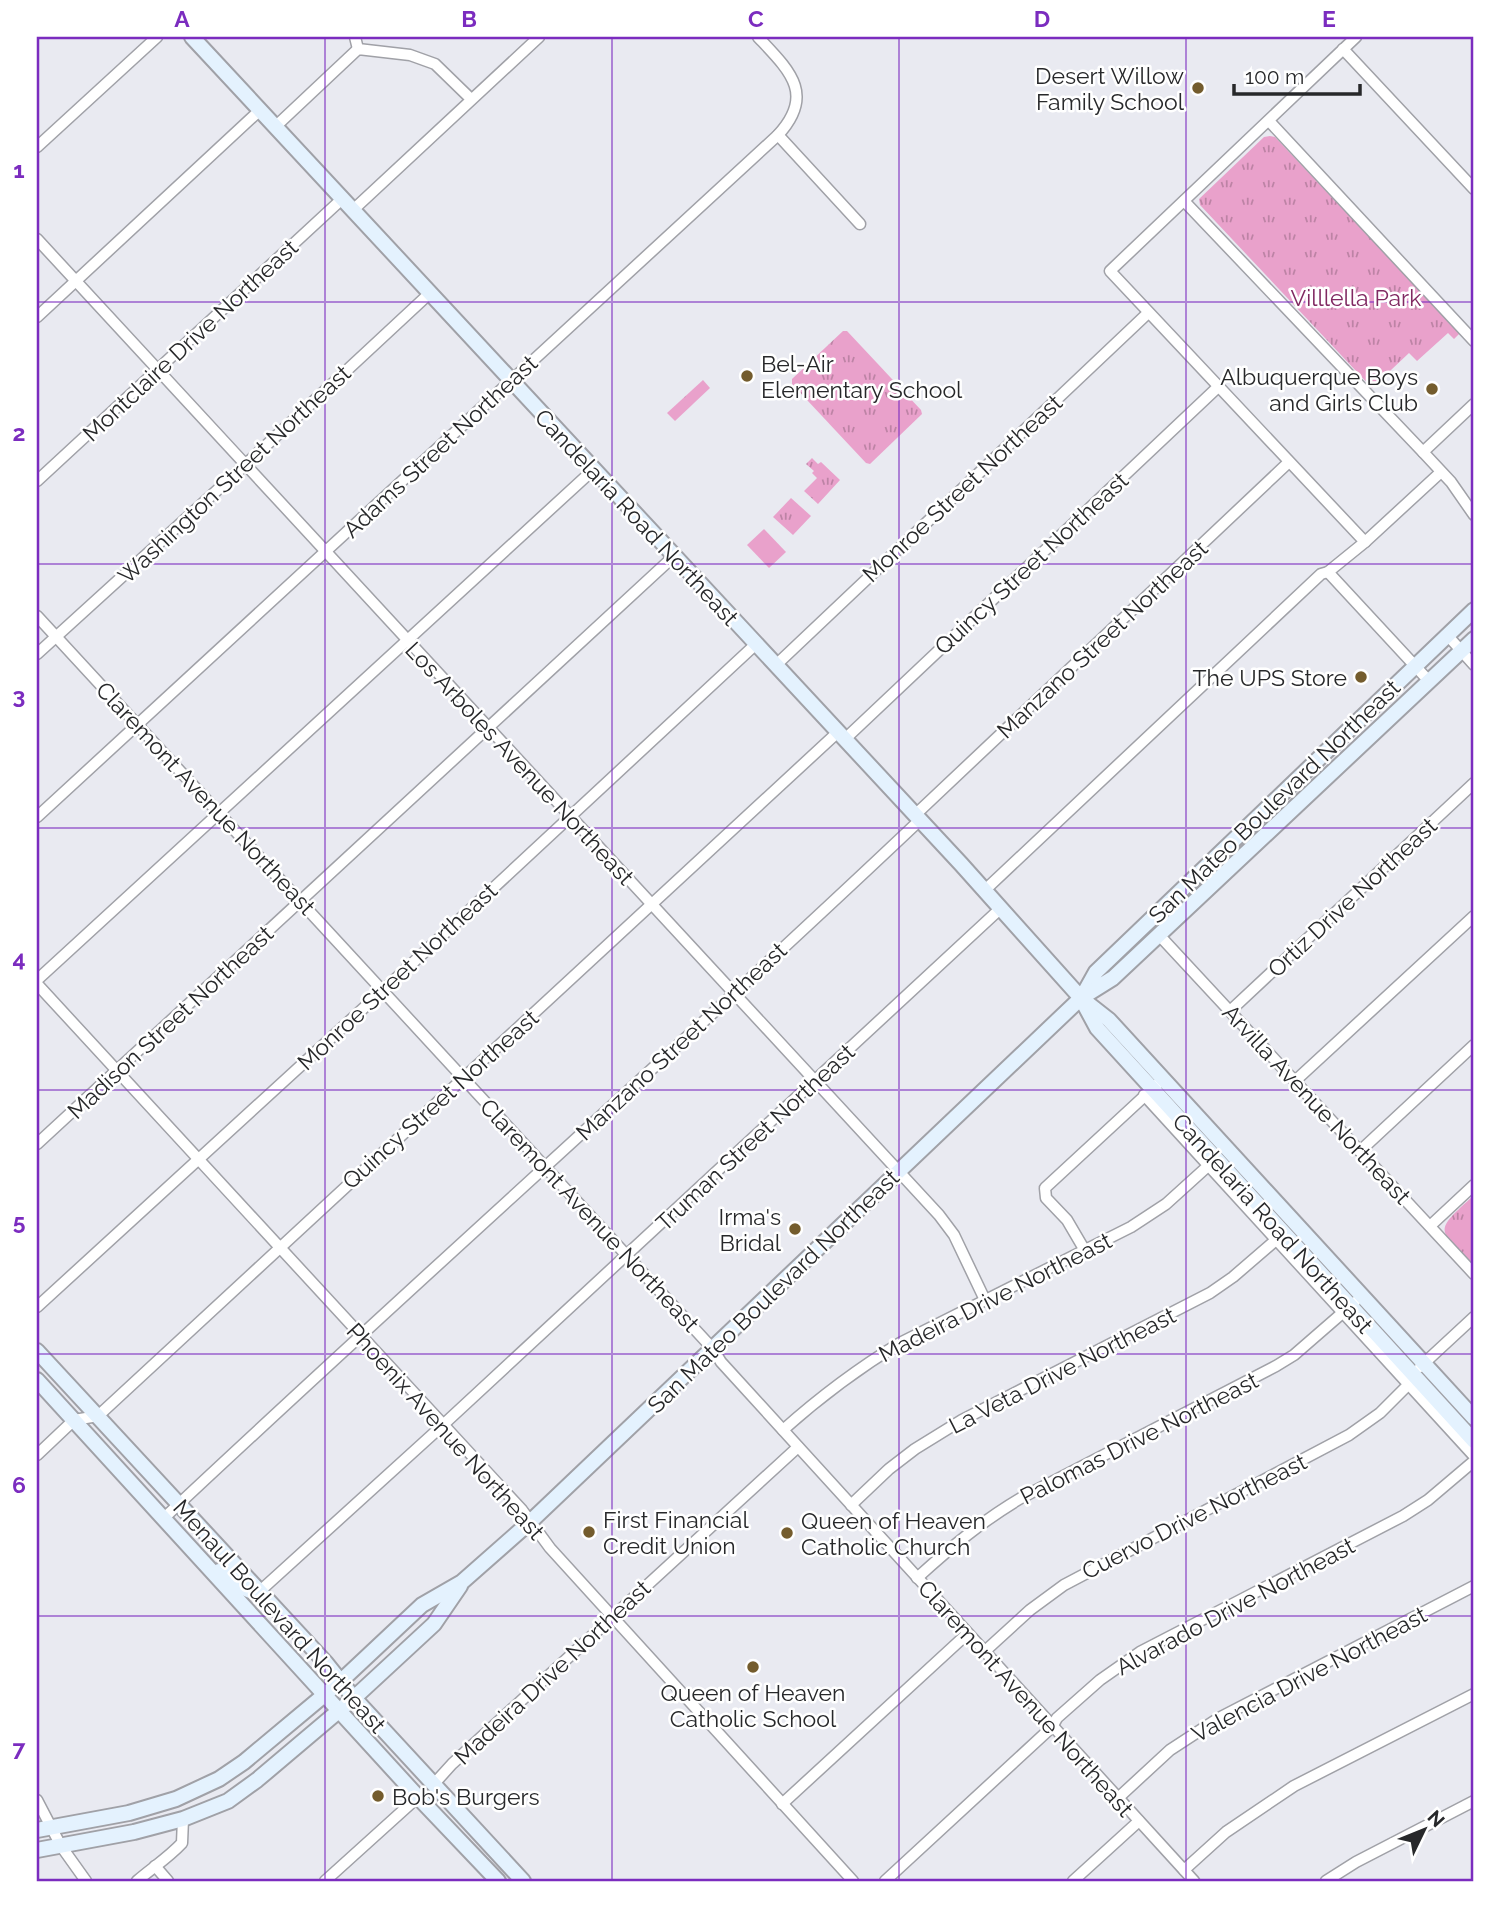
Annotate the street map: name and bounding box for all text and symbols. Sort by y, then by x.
text: A [174,5,190,32]
text: B [461,5,477,32]
text: C [748,5,764,32]
text: D [1034,5,1050,32]
text: E [1322,5,1336,32]
scale bar [1234,52,1360,96]
place label: Desert Willow Family School [1035,62,1185,115]
text: 100 m [1245,64,1304,89]
marker: Desert Willow Family School [1190,80,1206,96]
text: 1 [13,156,25,183]
street label: Montclaire Drive Northeast [77,233,303,447]
park label: Villlella Park [1291,284,1421,311]
street label: Adams Street Northeast [338,349,543,543]
place label: Bel-Air Elementary School [761,350,963,403]
street label: Washington Street Northeast [112,359,356,589]
place label: Albuquerque Boys and Girls Club [1220,363,1418,416]
marker: Bel-Air Elementary School [739,368,755,384]
marker: Albuquerque Boys and Girls Club [1424,381,1440,397]
street label: Monroe Street Northeast [857,388,1067,587]
street label: Candelaria Road Northeast [530,403,745,631]
text: 2 [13,419,25,446]
street label: Quincy Street Northeast [929,466,1133,660]
street label: Manzano Street Northeast [991,534,1213,744]
street label: Los Arboles Avenue Northeast [400,636,640,890]
place label: The UPS Store [1193,664,1347,691]
marker: The UPS Store [1353,669,1369,685]
street label: San Mateo Boulevard Northeast [1143,673,1405,928]
street label: Claremont Avenue Northeast [91,676,321,920]
text: 3 [13,682,25,709]
street label: Ortiz Drive Northeast [1262,812,1442,982]
street label: Monroe Street Northeast [292,876,502,1075]
street label: Madison Street Northeast [62,920,278,1124]
street label: Manzano Street Northeast [570,936,792,1146]
text: 4 [12,945,26,972]
street label: Arvilla Avenue Northeast [1217,999,1417,1210]
street label: Quincy Street Northeast [336,1004,544,1194]
street label: Truman Street Northeast [650,1038,860,1236]
street label: Claremont Avenue Northeast [475,1093,705,1337]
street label: Candelaria Road Northeast [1167,1108,1379,1339]
street label: San Mateo Boulevard Northeast [642,1163,904,1418]
place label: Irma's Bridal [718,1203,782,1256]
text: 5 [13,1208,26,1235]
marker: Irma's Bridal [787,1221,803,1237]
street label: Madeira Drive Northeast [874,1226,1116,1368]
street label: La Veta Drive Northeast [944,1301,1180,1439]
street label: Phoenix Avenue Northeast [342,1317,551,1545]
street label: Palomas Drive Northeast [1016,1366,1263,1510]
street label: Cuervo Drive Northeast [1077,1447,1311,1584]
text: 6 [12,1471,26,1498]
street label: Menaul Boulevard Northeast [168,1494,392,1738]
place label: First Financial Credit Union [603,1506,749,1559]
place label: Queen of Heaven Catholic Church [801,1507,986,1560]
marker: First Financial Credit Union [581,1524,597,1540]
marker: Queen of Heaven Catholic Church [779,1525,795,1541]
street label: Alvarado Drive Northeast [1111,1531,1359,1680]
street label: Madeira Drive Northeast [448,1574,656,1770]
street label: Claremont Avenue Northeast [913,1574,1139,1822]
street label: Valencia Drive Northeast [1187,1600,1431,1747]
marker: Queen of Heaven Catholic School [745,1659,761,1675]
place label: Queen of Heaven Catholic School [661,1679,845,1732]
text: 7 [13,1734,26,1761]
place label: Bob's Burgers [392,1783,540,1810]
marker: Bob's Burgers [370,1788,386,1804]
north arrow [1388,1796,1458,1866]
text: N [1423,1806,1449,1831]

